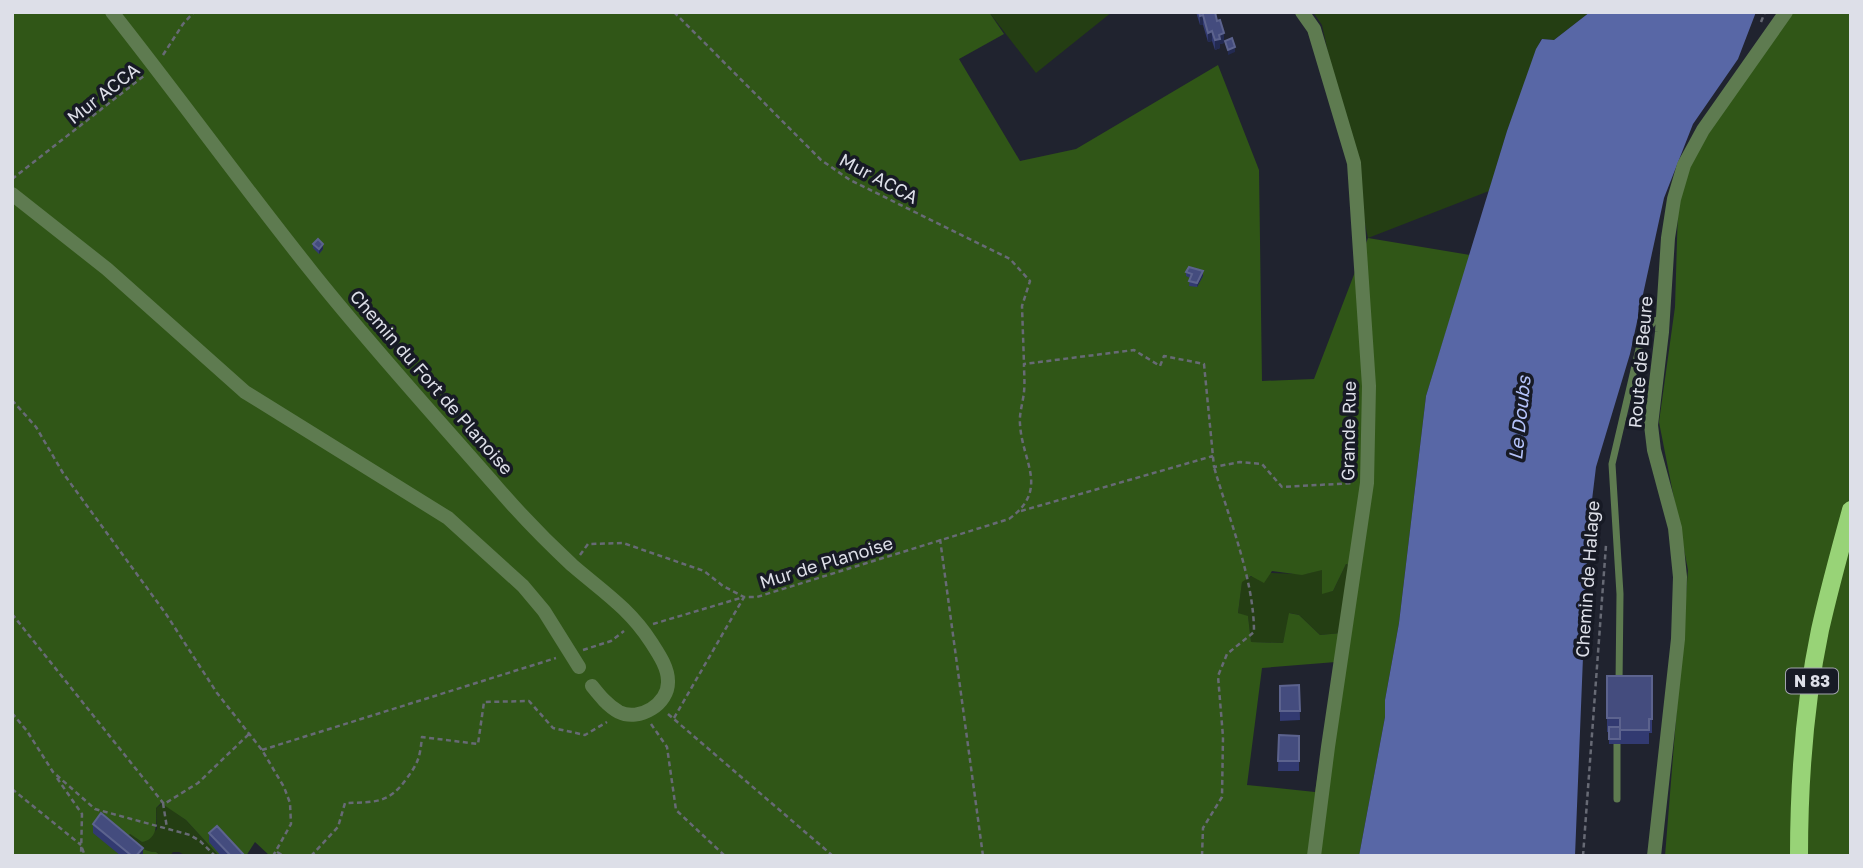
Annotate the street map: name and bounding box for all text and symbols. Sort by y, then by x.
street label: Mur ACCA [62,58,144,128]
street label: Mur ACCA [836,148,922,208]
street label: Chemin du Fort de Planoise [346,285,518,479]
street label: Route de Beure [1623,295,1657,429]
water label: Le Doubs [1503,374,1535,461]
street label: Grande Rue [1336,381,1360,481]
street label: Chemin de Halage [1571,500,1603,658]
street label: Mur de Planoise [757,531,895,593]
road number: N 83 [1786,668,1838,694]

